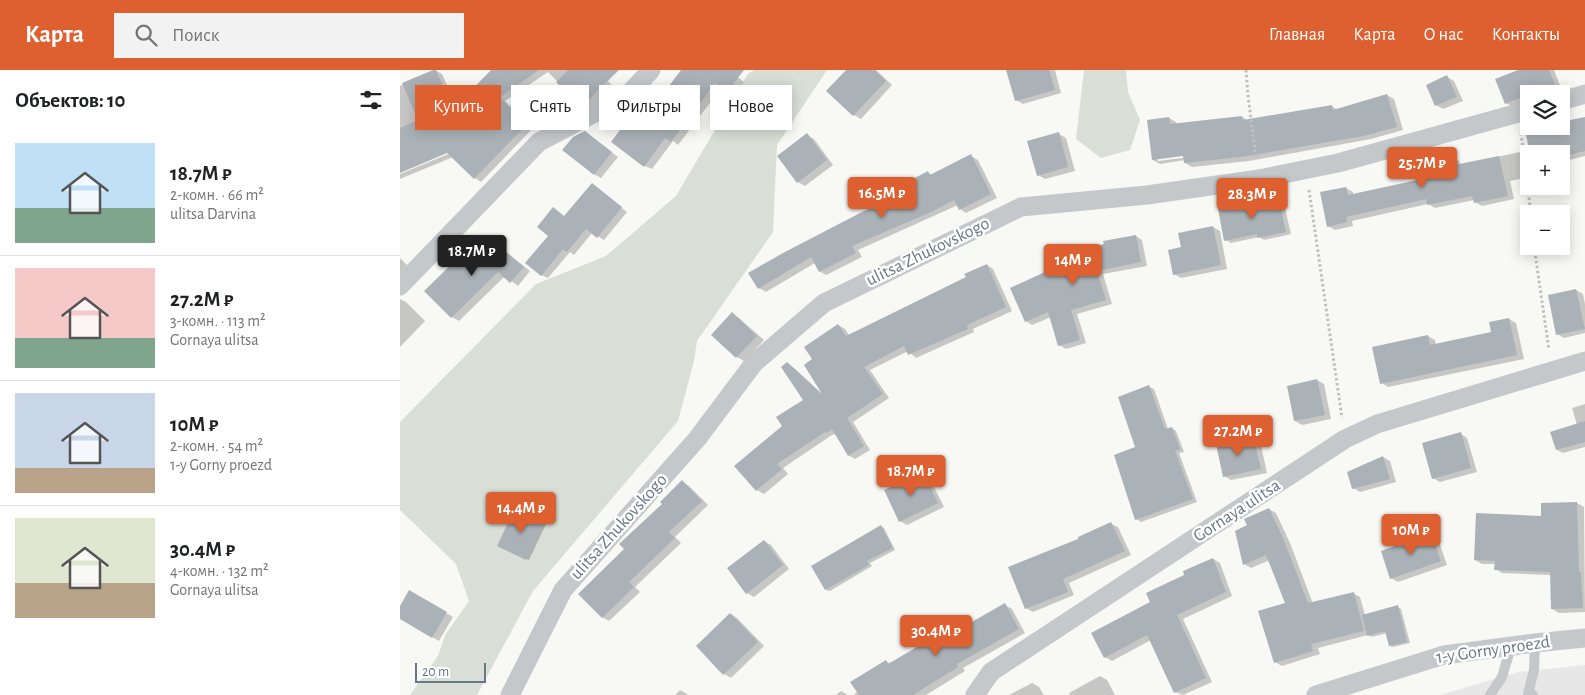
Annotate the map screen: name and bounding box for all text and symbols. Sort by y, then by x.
search box [114,13,464,58]
icon: search [132,21,160,49]
text: Карта [25,23,84,47]
text: Поиск [172,26,219,45]
text: Главная [1269,26,1325,44]
text: Карта [1353,26,1395,44]
text: О нас [1423,26,1464,44]
text: Контакты [1492,26,1560,44]
chip: Купить [415,85,501,130]
chip: Снять [511,85,589,130]
chip: Фильтры [599,85,700,130]
chip: Новое [710,85,792,130]
map controls [1520,85,1570,255]
button: layers [1520,85,1570,135]
icon: filters [357,86,385,114]
text: Объектов: 10 [15,90,126,111]
button: + [1520,145,1570,195]
pin: 25.7M ₽ [1376,146,1468,189]
text: 25.7M ₽ [1398,155,1446,171]
icon: home [55,163,115,223]
text: 18.7M ₽ [170,163,232,184]
pin: 16.5M ₽ [836,176,928,219]
pin: 28.3M ₽ [1206,178,1298,220]
text: 16.5M ₽ [859,185,905,201]
text: 28.3M ₽ [1228,186,1276,202]
text: 2-комн. · 66 m² [170,187,264,203]
button: − [1520,205,1570,255]
text: ulitsa Darvina [170,206,256,222]
street label: ulitsa Zhukovskogo [863,214,993,290]
pin: 18.7M ₽ [426,234,518,277]
text: 18.7M ₽ [449,243,495,259]
pin: 14M ₽ [1038,244,1108,286]
text: 14M ₽ [1055,252,1091,268]
icon: home [55,288,115,348]
text: 27.2M ₽ [170,289,233,310]
text: 3-комн. · 113 m² [170,313,266,329]
text: Gornaya ulitsa [170,332,259,348]
icon: home [55,413,115,473]
text: 10M ₽ [170,414,218,435]
pin: 27.2M ₽ [1192,414,1284,457]
text: 27.2M ₽ [1214,423,1262,439]
text: 2-комн. · 54 m² [170,438,263,454]
pin: 18.7M ₽ [865,454,957,497]
text: 1-y Gorny proezd [170,457,272,473]
text: 18.7M ₽ [888,463,934,479]
street label: ulitsa Zhukovskogo [567,471,671,583]
street label: Gornaya ulitsa [1190,476,1284,546]
pin: 14.4M ₽ [475,492,567,534]
text: 14.4M ₽ [497,500,545,516]
pin: 10M ₽ [1376,514,1446,556]
text: 10M ₽ [1393,522,1429,538]
icon: home [55,538,115,598]
text: 30.4M ₽ [170,539,235,560]
text: 4-комн. · 132 m² [170,563,269,579]
text: Gornaya ulitsa [170,582,259,598]
pin: 30.4M ₽ [890,614,982,657]
text: 30.4M ₽ [911,623,961,639]
street label: 1-y Gorny proezd [1435,633,1551,667]
scale bar [415,660,486,683]
text: 20 m [422,665,449,679]

